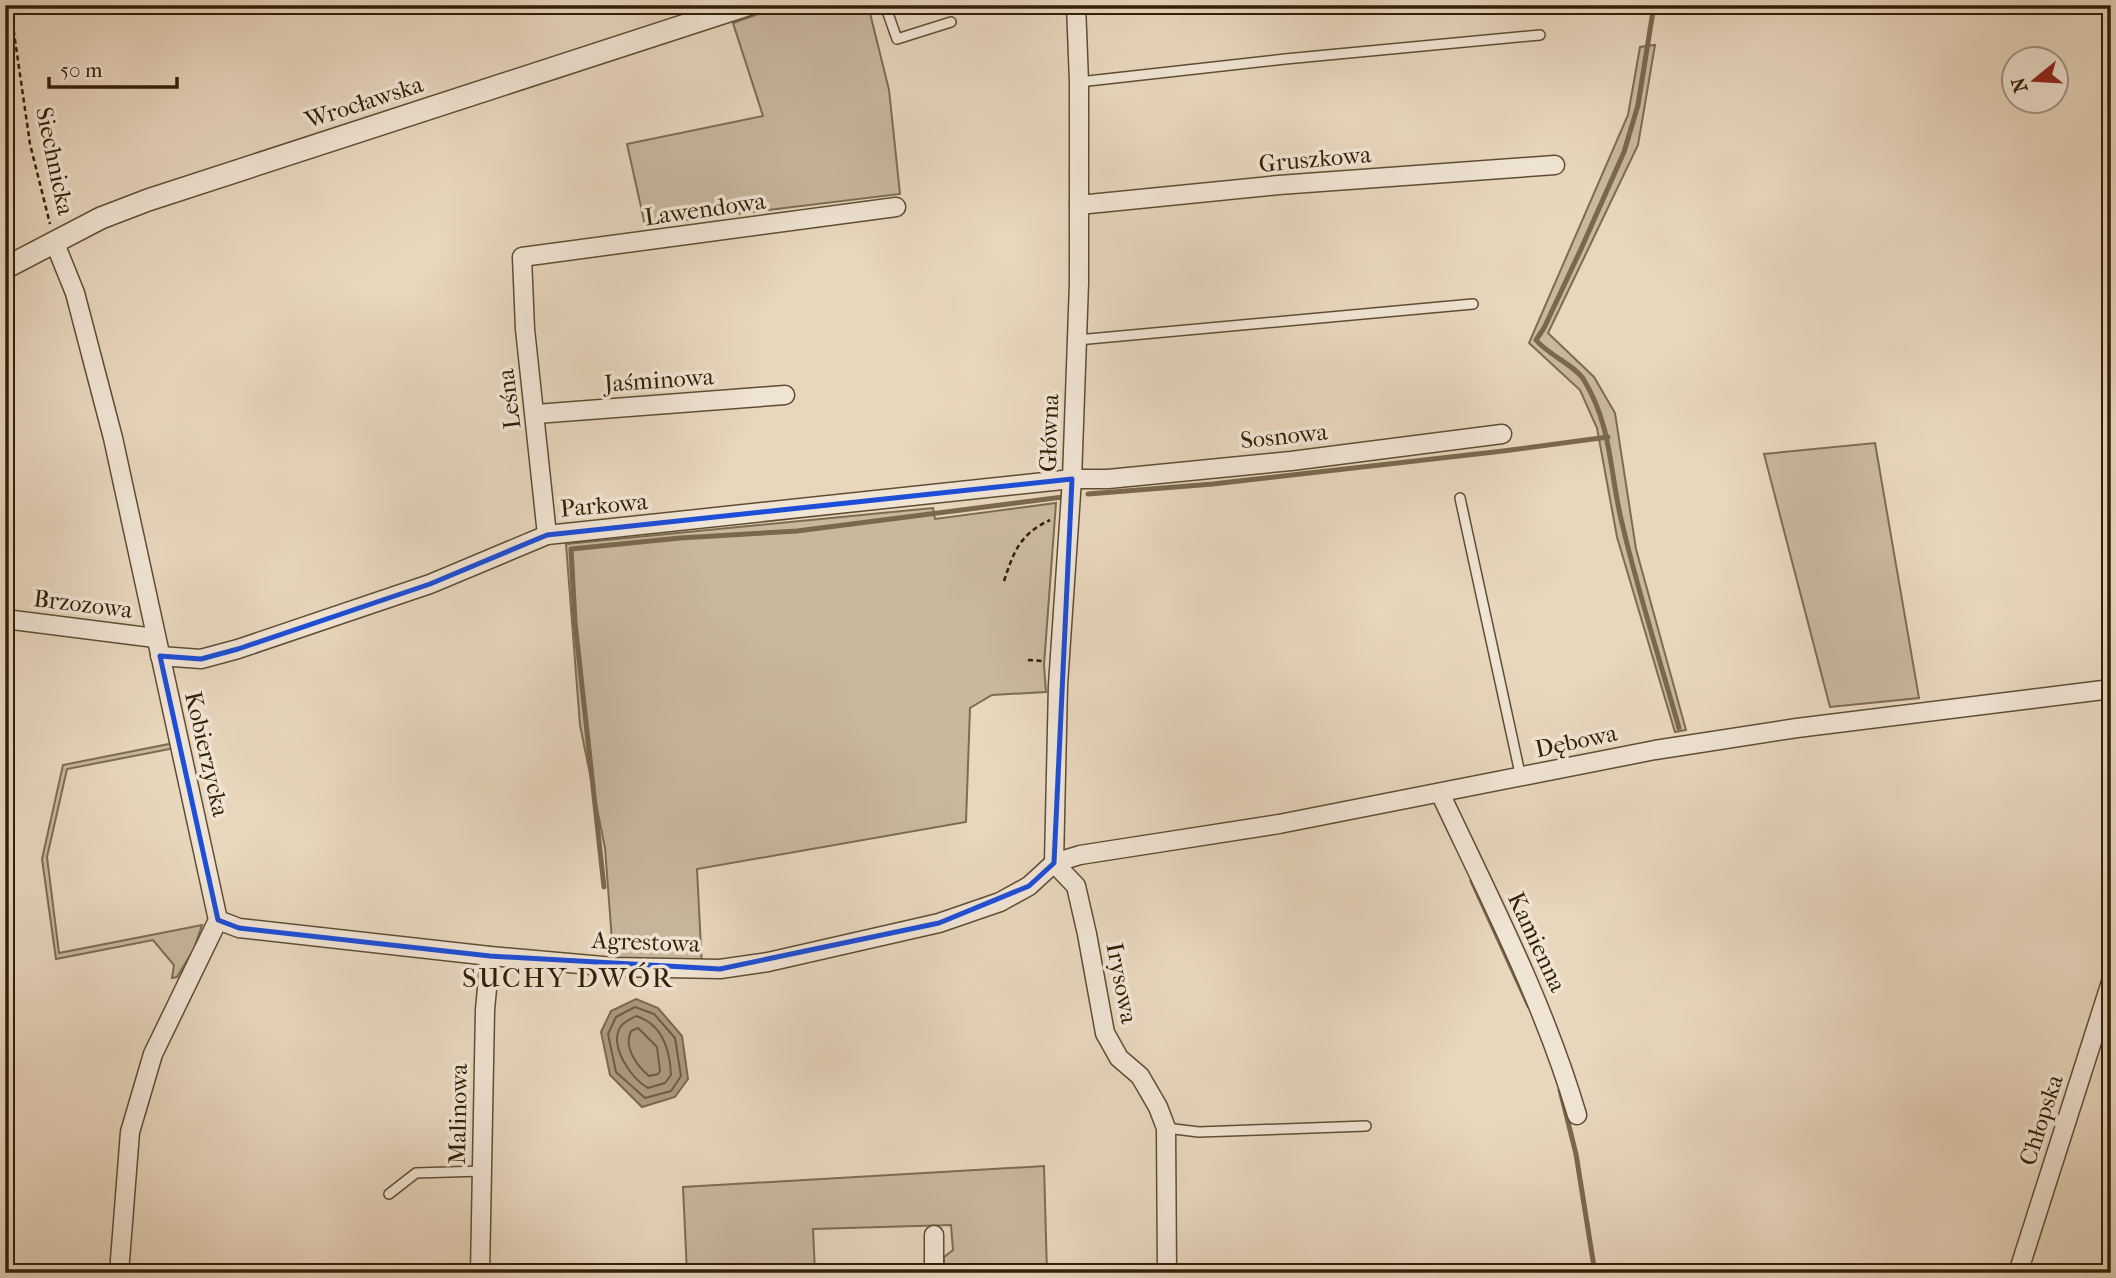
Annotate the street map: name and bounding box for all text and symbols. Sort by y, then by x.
scale bar [49,46,177,90]
north arrow [2000,46,2070,116]
text: 50 m [60,58,103,82]
street label: Wrocławska [301,70,427,135]
text: N [2007,74,2032,95]
street label: Siechnicka [30,104,80,218]
street label: Gruszkowa [1258,140,1373,178]
street label: Lawendowa [643,187,768,231]
street label: Jaśminowa [601,362,716,398]
street label: Leśna [491,366,527,431]
street label: Główna [1034,393,1064,472]
street label: Sosnowa [1239,417,1330,455]
street label: Parkowa [559,487,650,523]
street label: Brzozowa [32,584,135,624]
street label: Kobierzycka [179,689,235,820]
street label: Dębowa [1532,718,1621,764]
street label: Kamienna [1502,888,1573,997]
street label: Agrestowa [590,926,701,958]
street label: Irysowa [1100,940,1144,1027]
district label: SUCHY DWÓR [462,961,674,994]
street label: Malinowa [443,1062,473,1165]
street label: Chłopska [2013,1070,2069,1169]

